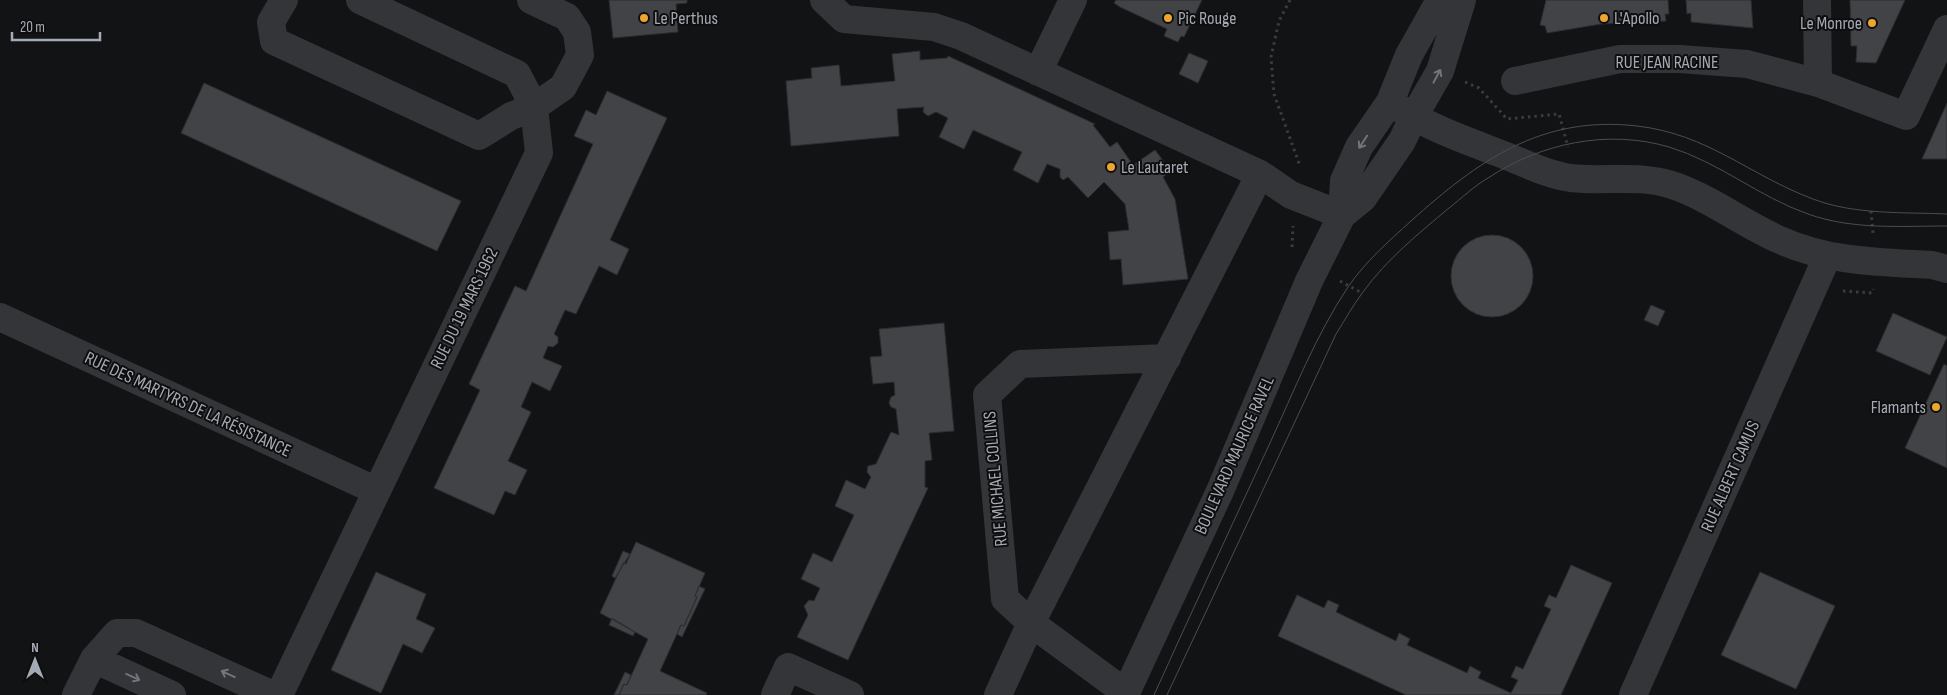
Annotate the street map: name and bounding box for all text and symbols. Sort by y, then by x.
place label: Le Perthus [654,8,718,29]
place label: Pic Rouge [1178,8,1236,29]
place label: L'Apollo [1614,8,1660,29]
scale bar [12,10,100,42]
marker: Le Perthus [638,12,650,24]
marker: Pic Rouge [1162,12,1174,24]
marker: L'Apollo [1598,12,1610,24]
place label: Le Monroe [1800,13,1862,34]
marker: Le Monroe [1866,17,1878,29]
text: 20 m [20,18,45,37]
street label: RUE JEAN RACINE [1616,52,1718,73]
one-way arrow [1432,68,1442,83]
one-way arrow [1358,135,1368,149]
place label: Le Lautaret [1121,157,1189,178]
marker: Le Lautaret [1105,161,1117,173]
street label: RUE DU 19 MARS 1962 [426,244,503,372]
street label: RUE DES MARTYRS DE LA RÉSISTANCE [81,347,294,462]
street label: BOULEVARD MAURICE RAVEL [1190,373,1279,538]
place label: Flamants [1871,397,1926,418]
marker: Flamants [1930,401,1942,413]
street label: RUE MICHAEL COLLINS [979,410,1012,547]
street label: RUE ALBERT CAMUS [1697,417,1764,535]
north arrow [10,635,60,685]
text: N [31,639,39,656]
one-way arrow [221,669,236,679]
one-way arrow [125,672,140,682]

